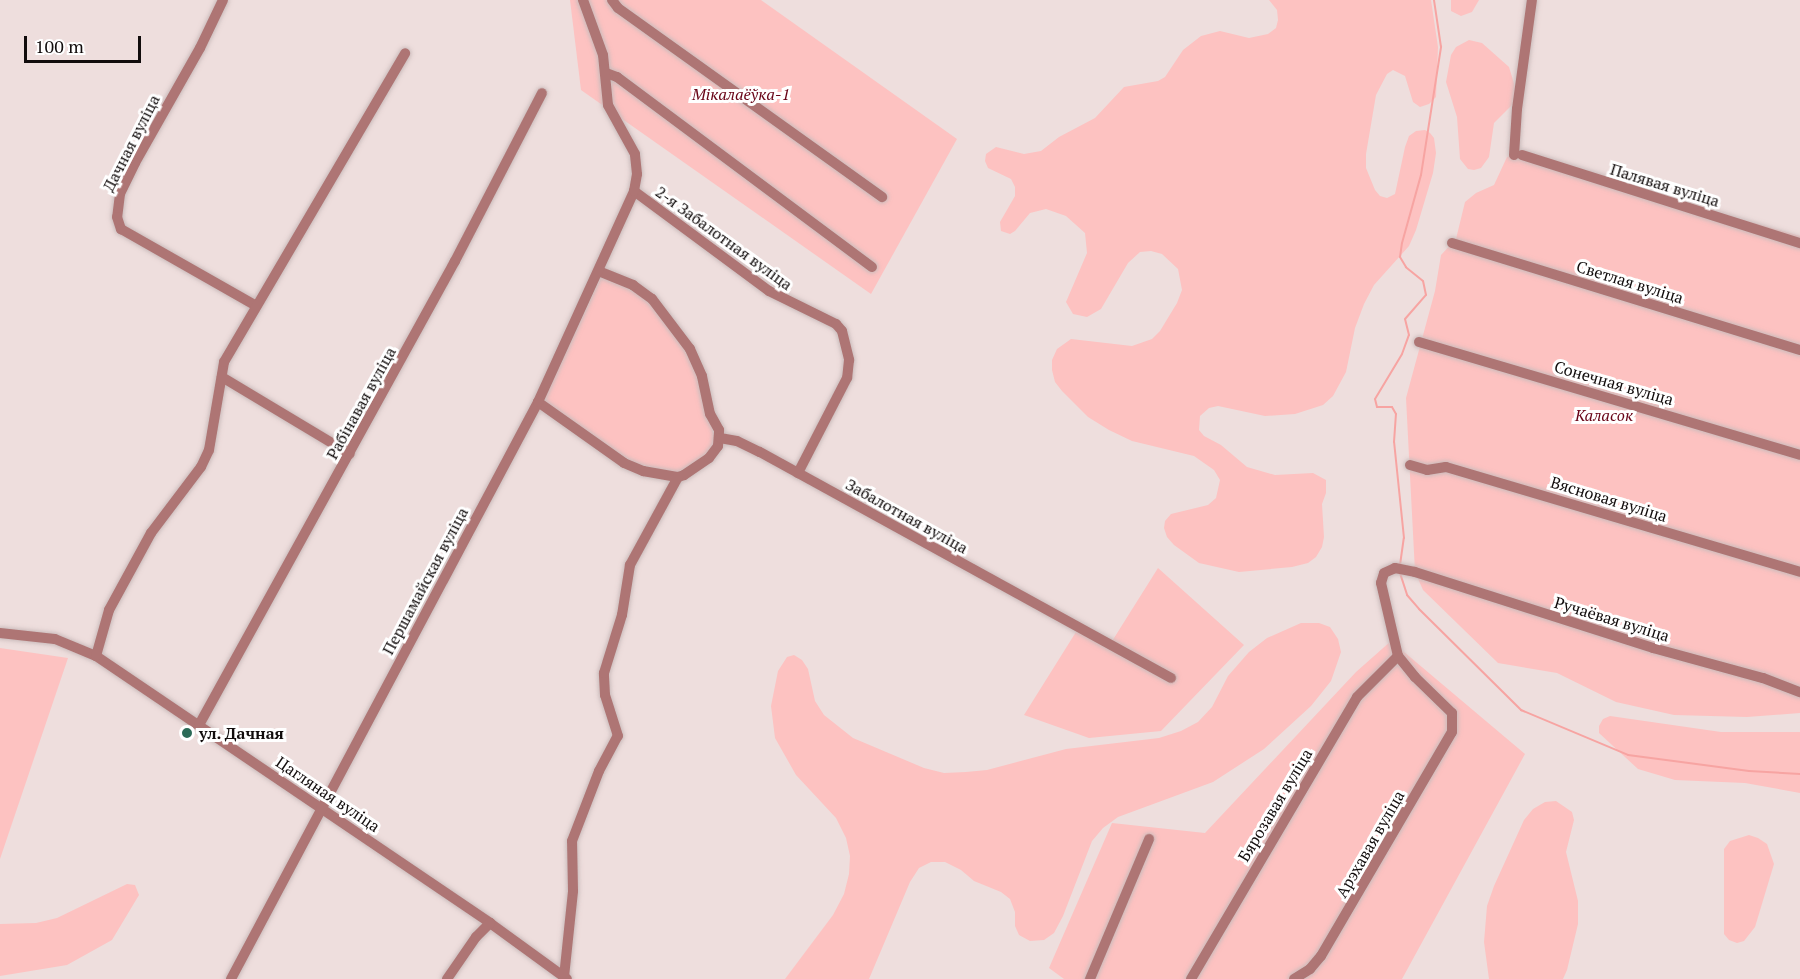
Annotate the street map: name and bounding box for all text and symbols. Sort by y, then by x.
scale bar [27,24,144,62]
text: 100 m [35,34,84,58]
park label: Мікалаёўка-1 [692,84,790,104]
street label: Дачная вуліца [98,92,164,194]
street label: Палявая вуліца [1608,159,1722,211]
street label: 2-я Забалотная вуліца [652,182,796,294]
street label: Светлая вуліца [1574,257,1686,307]
street label: Рабінавая вуліца [322,344,400,462]
street label: Сонечная вуліца [1552,357,1676,409]
park label: Каласок [1575,405,1633,425]
street label: Вясновая вуліца [1548,472,1670,526]
street label: Забалотная вуліца [843,474,971,558]
street label: Першамайская вуліца [378,504,472,658]
street label: Ручаёвая вуліца [1552,592,1672,646]
place label: ул. Дачная [199,723,285,743]
marker: ул. Дачная [180,726,194,740]
street label: Бярозавая вуліца [1234,745,1316,865]
street label: Цагляная вуліца [272,752,384,836]
street label: Арэхавая вуліца [1332,787,1408,901]

